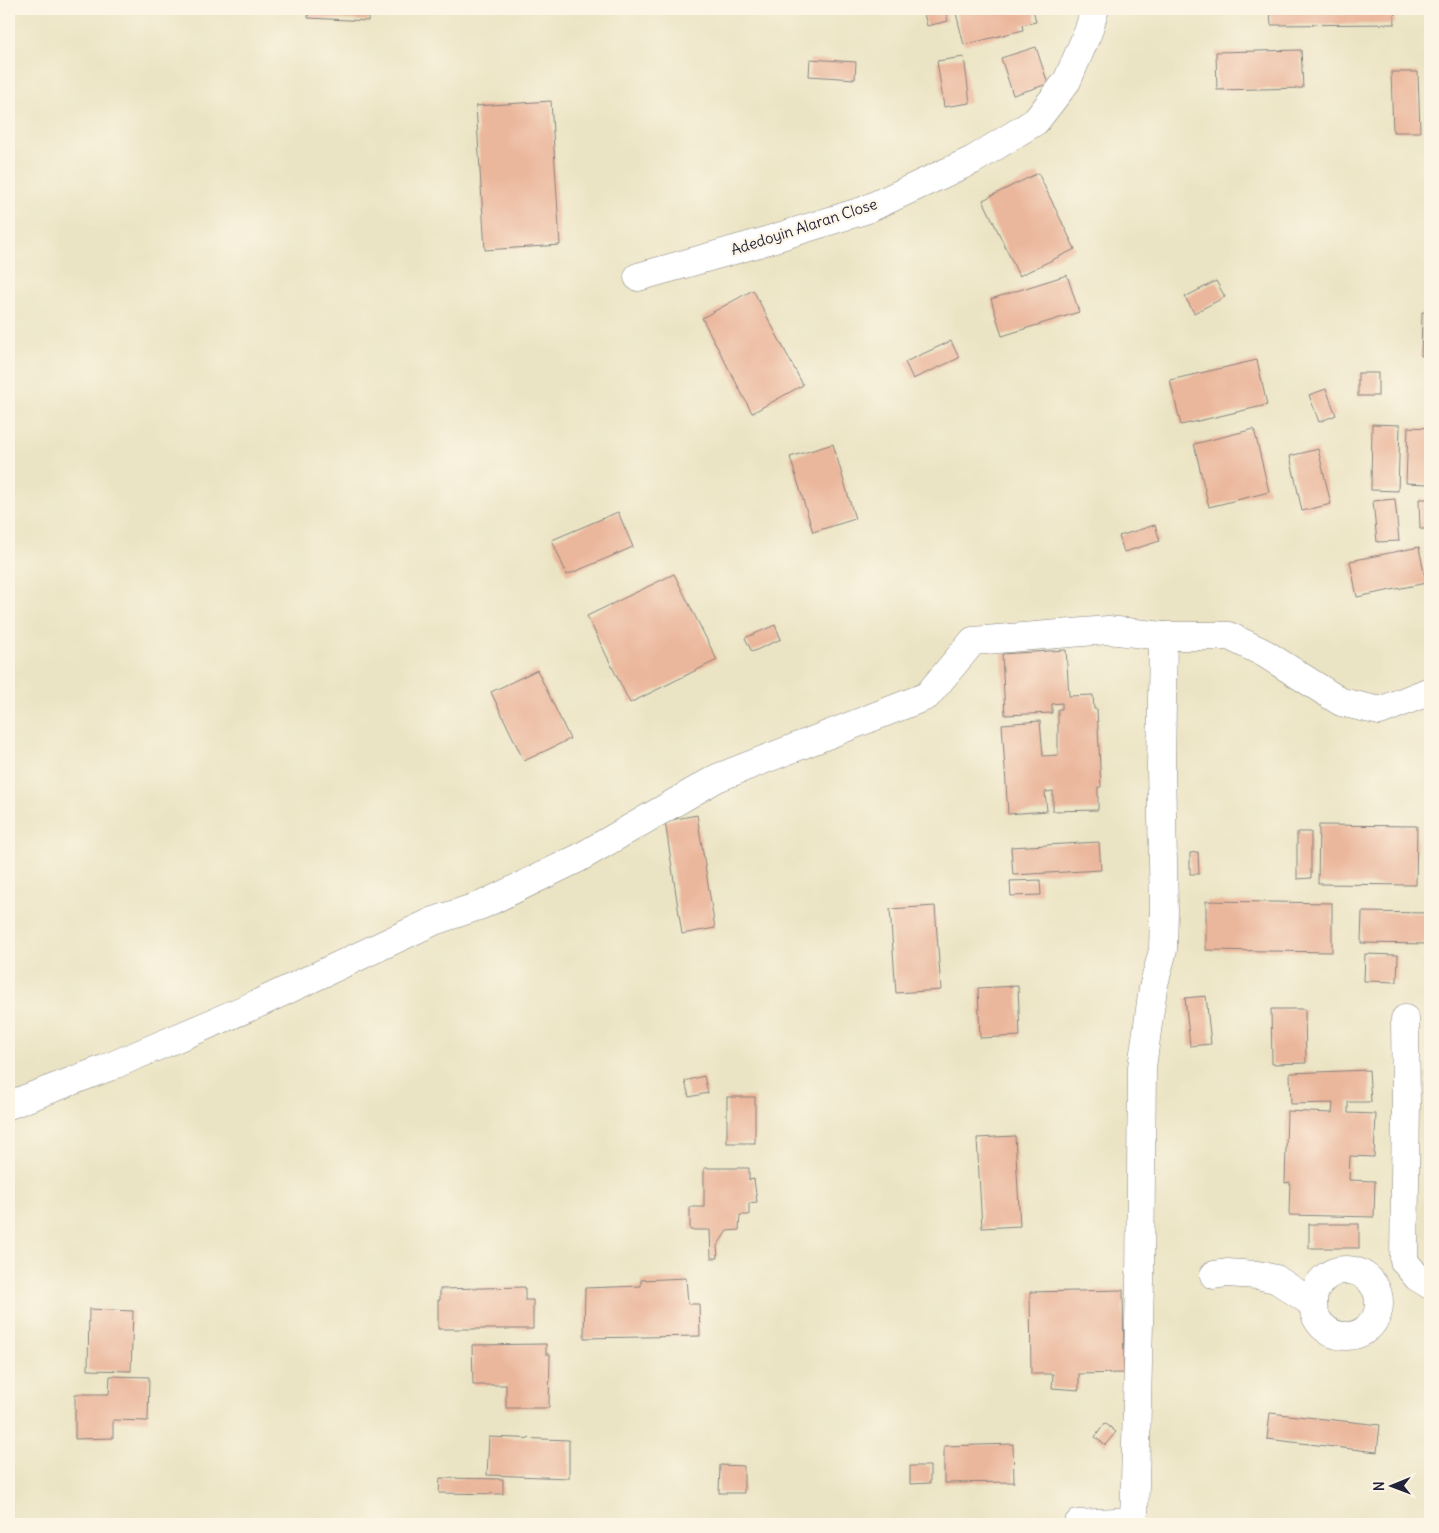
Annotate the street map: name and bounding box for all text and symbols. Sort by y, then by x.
street label: Adedoyin Alaran Close [728,194,879,259]
north arrow [1366,1460,1416,1510]
text: N [1370,1481,1388,1491]

